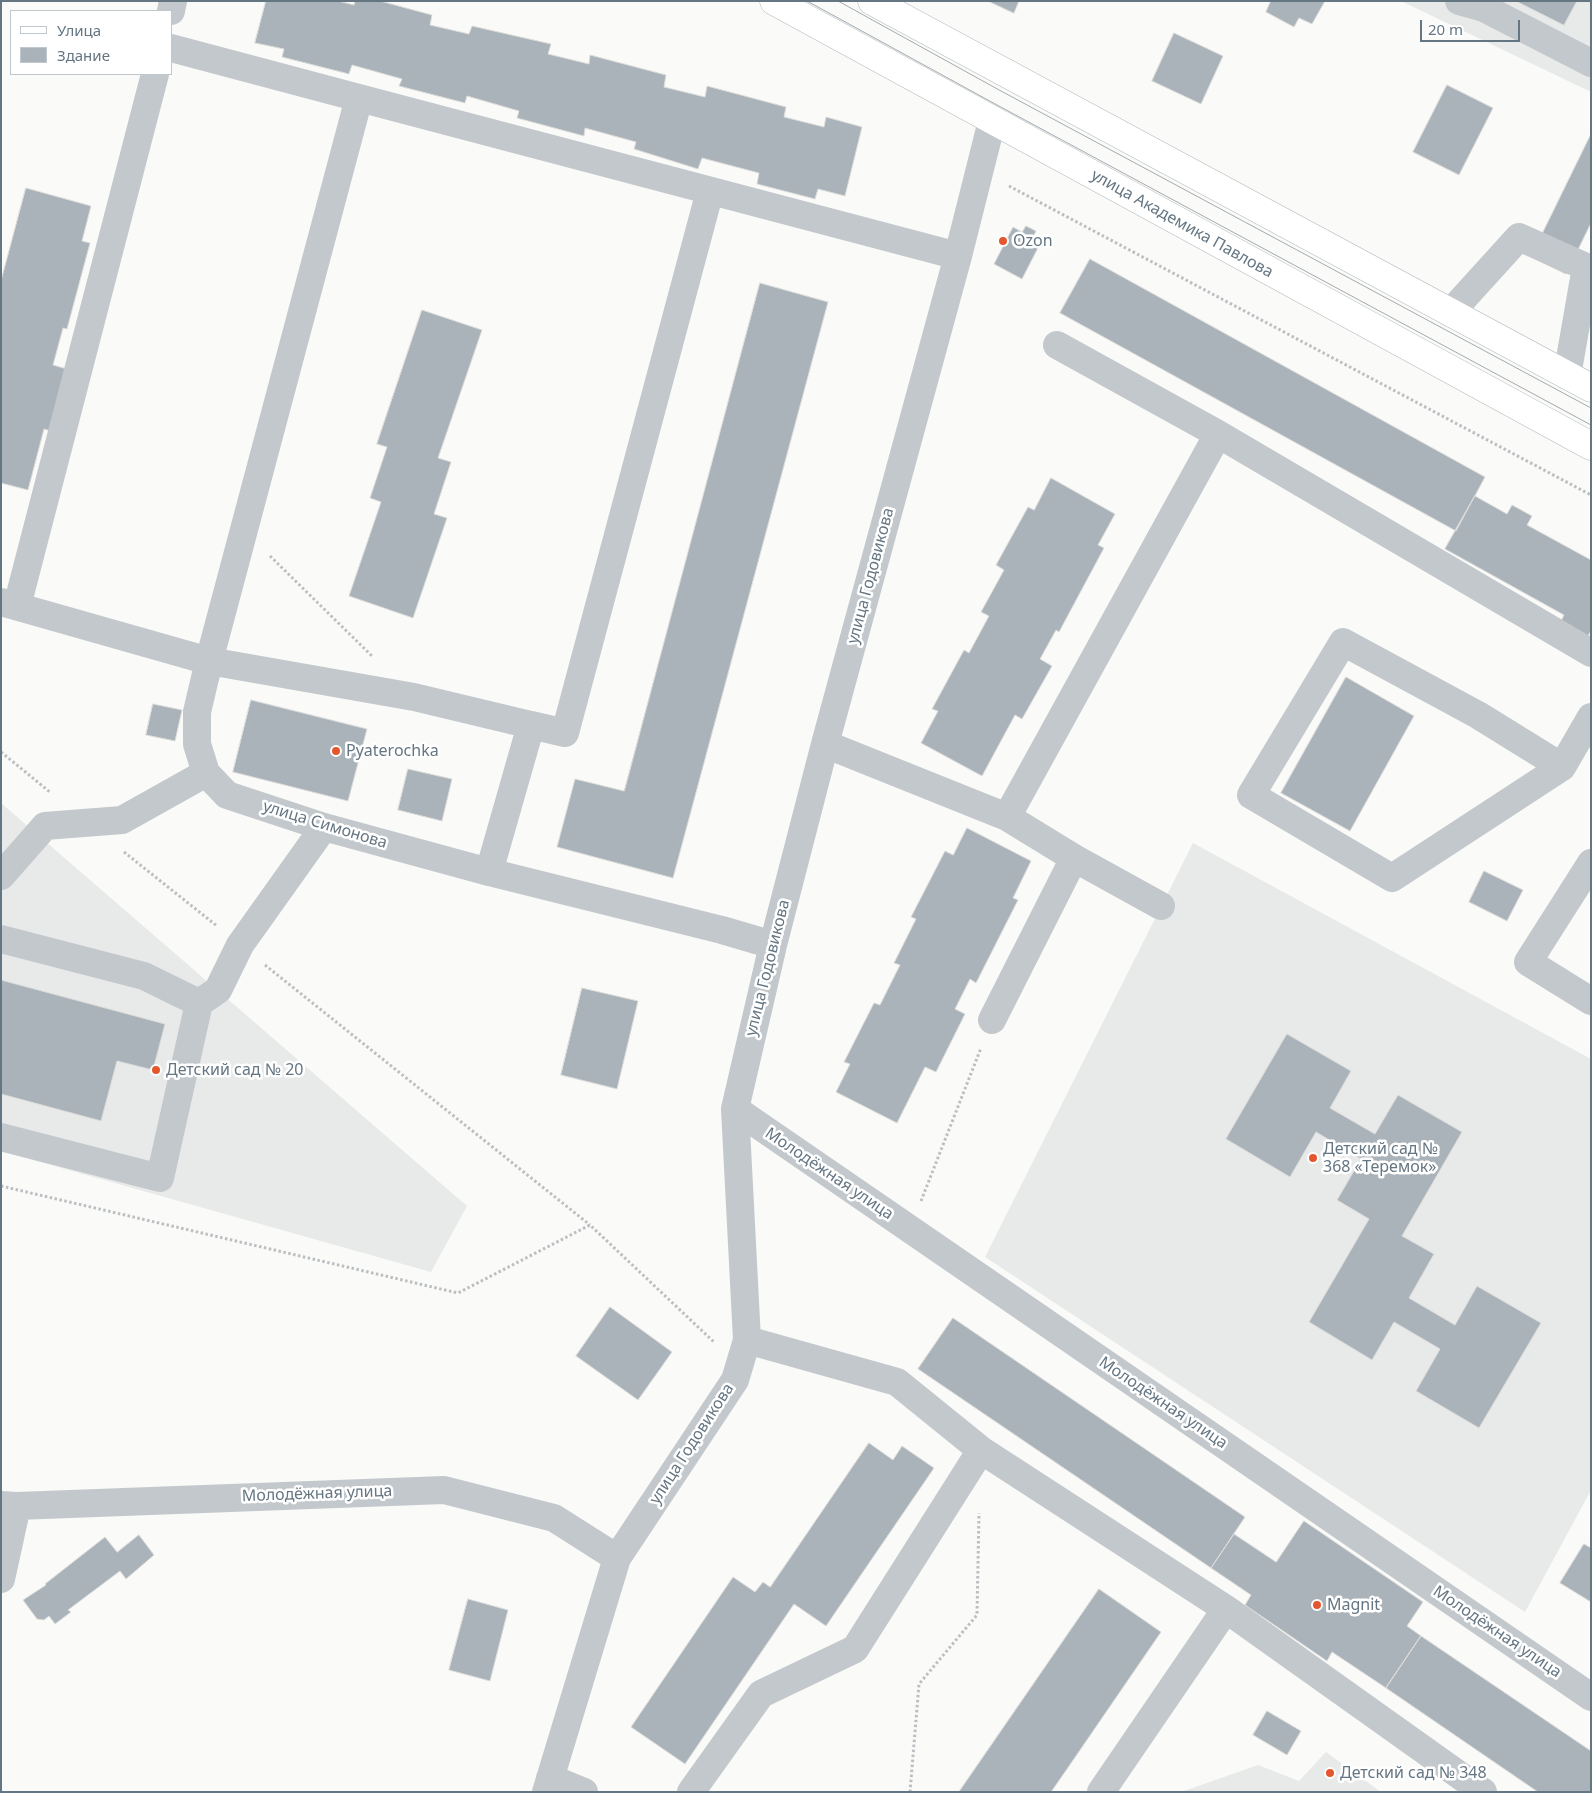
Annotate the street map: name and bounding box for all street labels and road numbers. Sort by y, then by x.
street label: улица Академика Павлова [1088,166,1276,282]
street label: улица Годовикова [844,506,898,646]
street label: улица Симонова [261,797,389,853]
street label: улица Годовикова [742,898,794,1038]
street label: Молодёжная улица [761,1124,897,1224]
street label: Молодёжная улица [1095,1353,1231,1453]
street label: улица Годовикова [646,1380,738,1508]
street label: Молодёжная улица [241,1482,393,1506]
street label: Молодёжная улица [1429,1582,1565,1682]

